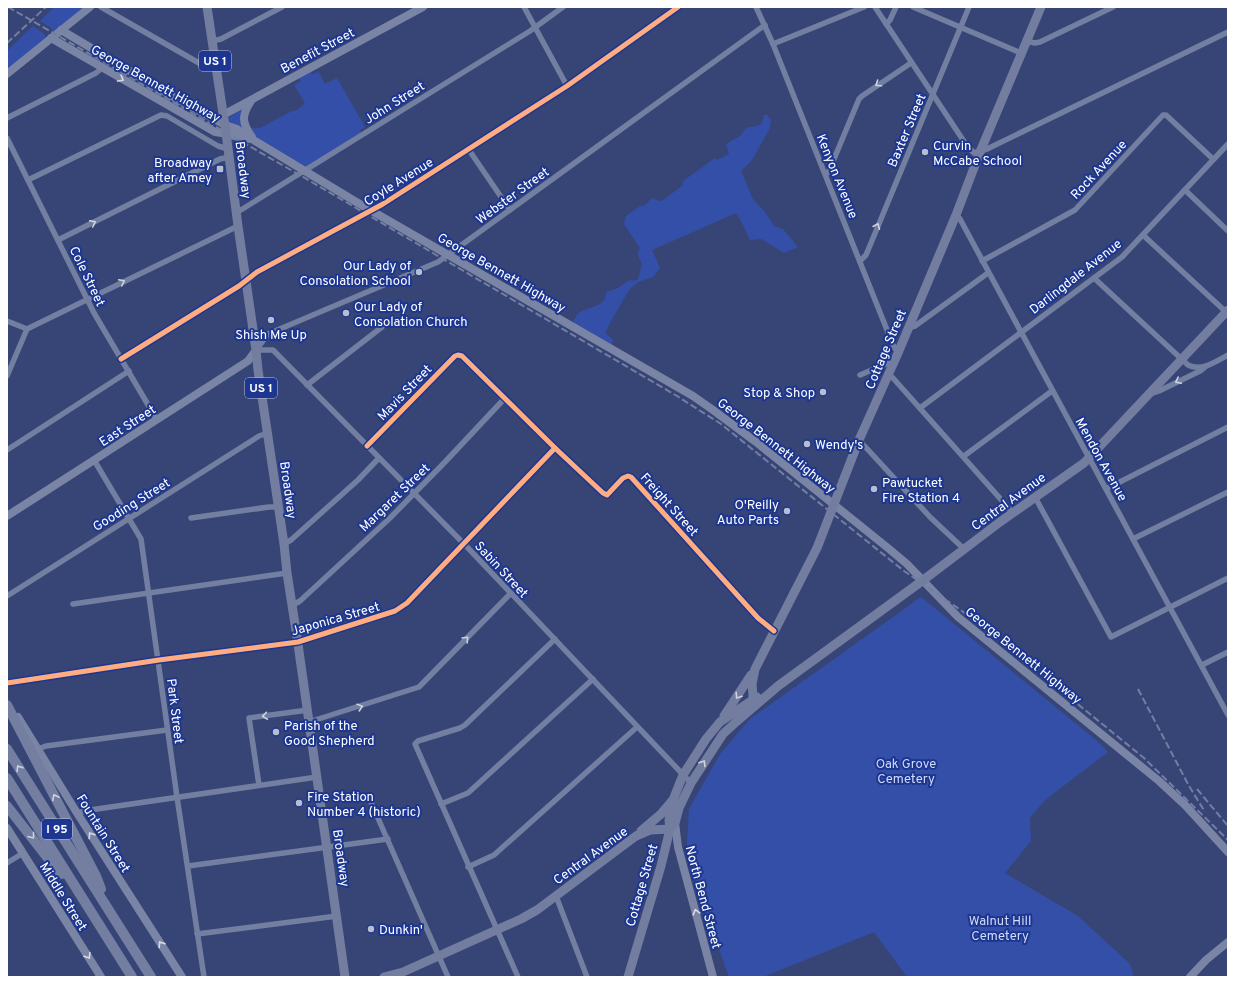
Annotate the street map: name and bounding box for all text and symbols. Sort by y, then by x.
street label: Benefit Street [278,26,358,78]
street label: George Bennett Highway [88,42,223,127]
road number: US 1 [199,51,231,71]
one-way arrow [117,74,124,81]
street label: John Street [362,79,428,129]
one-way arrow [876,79,883,86]
street label: Baxter Street [885,92,930,170]
street label: Kenyon Avenue [812,132,860,221]
street label: Rock Avenue [1068,137,1131,203]
place label: Curvin McCabe School [933,139,1022,170]
street label: Broadway [231,141,253,200]
marker: Curvin McCabe School [920,147,930,157]
street label: Coyle Avenue [361,155,437,210]
place label: Broadway after Amey [148,156,212,187]
marker: Broadway after Amey [215,164,225,174]
street label: Webster Street [473,165,553,229]
one-way arrow [89,220,96,228]
one-way arrow [873,223,881,230]
street label: George Bennett Highway [434,230,568,317]
street label: Darlingdale Avenue [1027,237,1126,319]
street label: Cole Street [65,244,108,310]
place label: Our Lady of Consolation School [300,259,412,290]
marker: Our Lady of Consolation School [414,267,424,277]
one-way arrow [118,279,126,287]
place label: Our Lady of Consolation Church [354,300,467,331]
street label: Cottage Street [863,307,911,392]
marker: Our Lady of Consolation Church [341,308,351,318]
marker: Shish Me Up [266,315,276,325]
place label: Shish Me Up [235,328,307,344]
street label: Mavis Street [375,362,436,425]
one-way arrow [1175,377,1183,384]
road number: US 1 [245,378,277,398]
place label: Stop & Shop [743,386,815,402]
marker: Stop & Shop [818,387,828,397]
street label: George Bennett Highway [714,395,838,498]
street label: East Street [97,402,159,451]
street label: Mendon Avenue [1071,415,1130,504]
place label: Wendy's [815,438,863,454]
marker: Wendy's [802,439,812,449]
street label: Broadway [275,460,299,520]
street label: Margaret Street [357,461,434,536]
street label: Freight Street [636,470,701,540]
street label: Central Avenue [969,470,1050,535]
street label: Gooding Street [90,476,174,536]
place label: Pawtucket Fire Station 4 [882,476,960,507]
marker: Pawtucket Fire Station 4 [869,484,879,494]
place label: O'Reilly Auto Parts [717,498,779,529]
marker: O'Reilly Auto Parts [782,506,792,516]
street label: Sabin Street [470,539,531,602]
street label: Japonica Street [289,600,382,640]
street label: George Bennett Highway [961,605,1084,709]
one-way arrow [462,636,469,644]
street label: Park Street [162,678,186,745]
one-way arrow [735,692,743,699]
one-way arrow [356,703,363,712]
one-way arrow [262,711,268,720]
place label: Parish of the Good Shepherd [284,719,375,750]
marker: Parish of the Good Shepherd [271,727,281,737]
park label: Oak Grove Cemetery [876,757,936,788]
one-way arrow [699,760,706,767]
one-way arrow [17,766,24,773]
place label: Fire Station Number 4 (historic) [307,790,421,821]
street label: Fountain Street [72,792,133,876]
one-way arrow [52,794,59,801]
marker: Fire Station Number 4 (historic) [294,798,304,808]
road number: I 95 [42,819,72,839]
street label: Central Avenue [551,824,632,889]
street label: Broadway [328,828,352,888]
one-way arrow [27,831,34,838]
one-way arrow [88,832,96,839]
street label: Cottage Street [623,842,662,929]
street label: North Bend Street [681,844,724,951]
street label: Middle Street [35,860,90,934]
one-way arrow [692,909,700,915]
park label: Walnut Hill Cemetery [969,914,1031,945]
place label: Dunkin' [379,923,423,939]
marker: Dunkin' [366,924,376,934]
one-way arrow [158,941,166,948]
one-way arrow [83,952,90,959]

